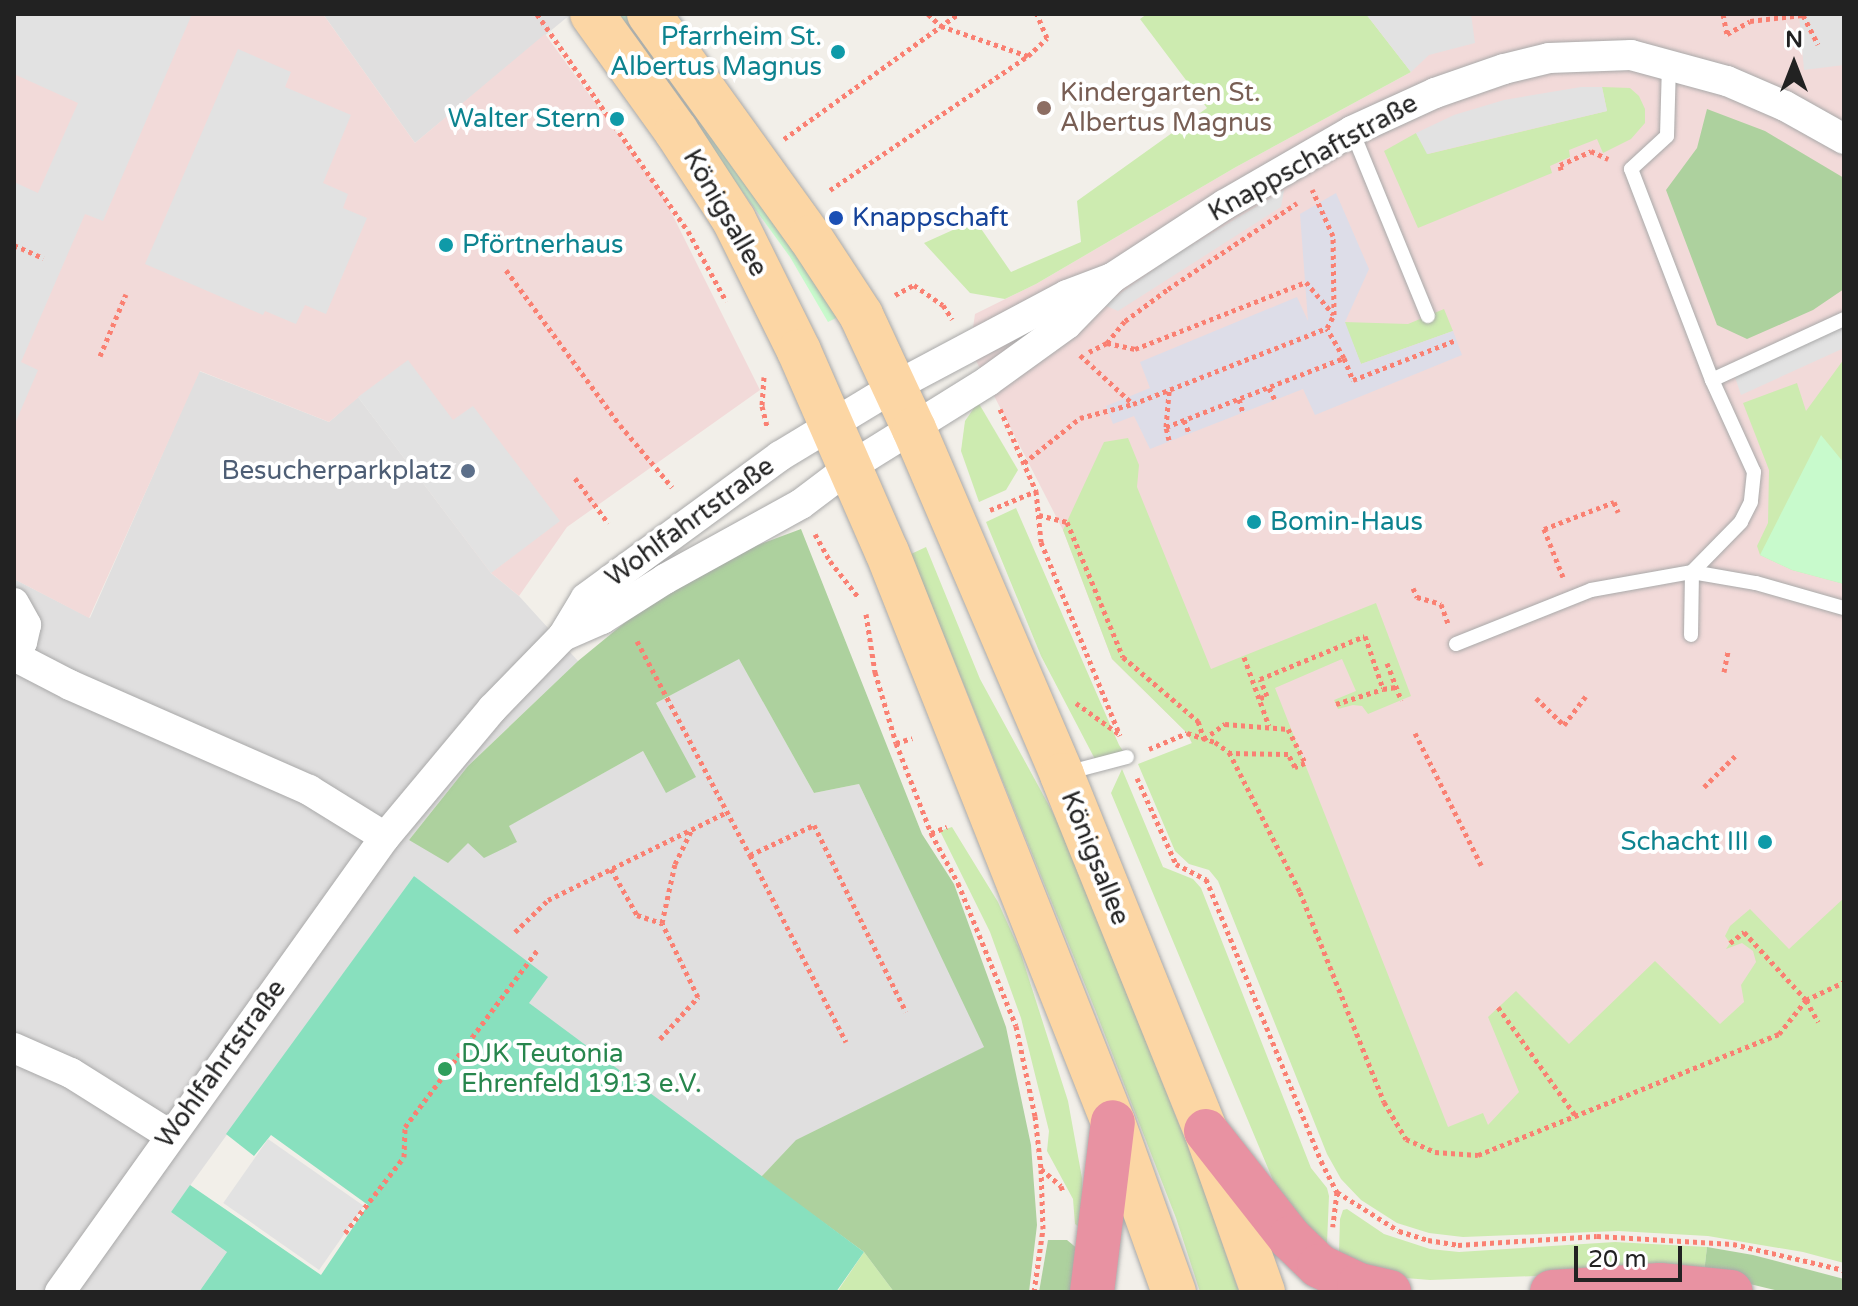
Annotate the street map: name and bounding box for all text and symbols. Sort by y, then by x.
place label: Pfarrheim St. Albertus Magnus [610,21,822,82]
north arrow [1754,24,1834,104]
text: N [1785,27,1803,53]
marker: Pfarrheim St. Albertus Magnus [829,43,847,61]
place label: Kindergarten St. Albertus Magnus [1060,77,1272,138]
street label: Knappschaftstraße [1203,88,1423,228]
marker: Kindergarten St. Albertus Magnus [1035,99,1053,117]
place label: Walter Stern [448,103,601,135]
marker: Walter Stern [608,110,626,128]
street label: Königsallee [676,144,774,282]
place label: Knappschaft [852,202,1009,234]
marker: Knappschaft [827,209,845,227]
place label: Pförtnerhaus [462,229,624,261]
marker: Pförtnerhaus [437,236,455,254]
street label: Wohlfahrtstraße [600,450,780,594]
place label: Besucherparkplatz [222,455,452,487]
marker: Besucherparkplatz [459,462,477,480]
place label: Bomin-Haus [1270,506,1423,538]
marker: Bomin-Haus [1245,513,1263,531]
street label: Königsallee [1054,787,1136,929]
place label: Schacht III [1620,826,1749,858]
marker: Schacht III [1756,833,1774,851]
street label: Wohlfahrtstraße [149,974,293,1154]
place label: DJK Teutonia Ehrenfeld 1913 e.V. [461,1038,702,1100]
marker: DJK Teutonia Ehrenfeld 1913 e.V. [436,1060,454,1078]
scale bar [1578,1230,1686,1280]
text: 20 m [1588,1245,1646,1274]

